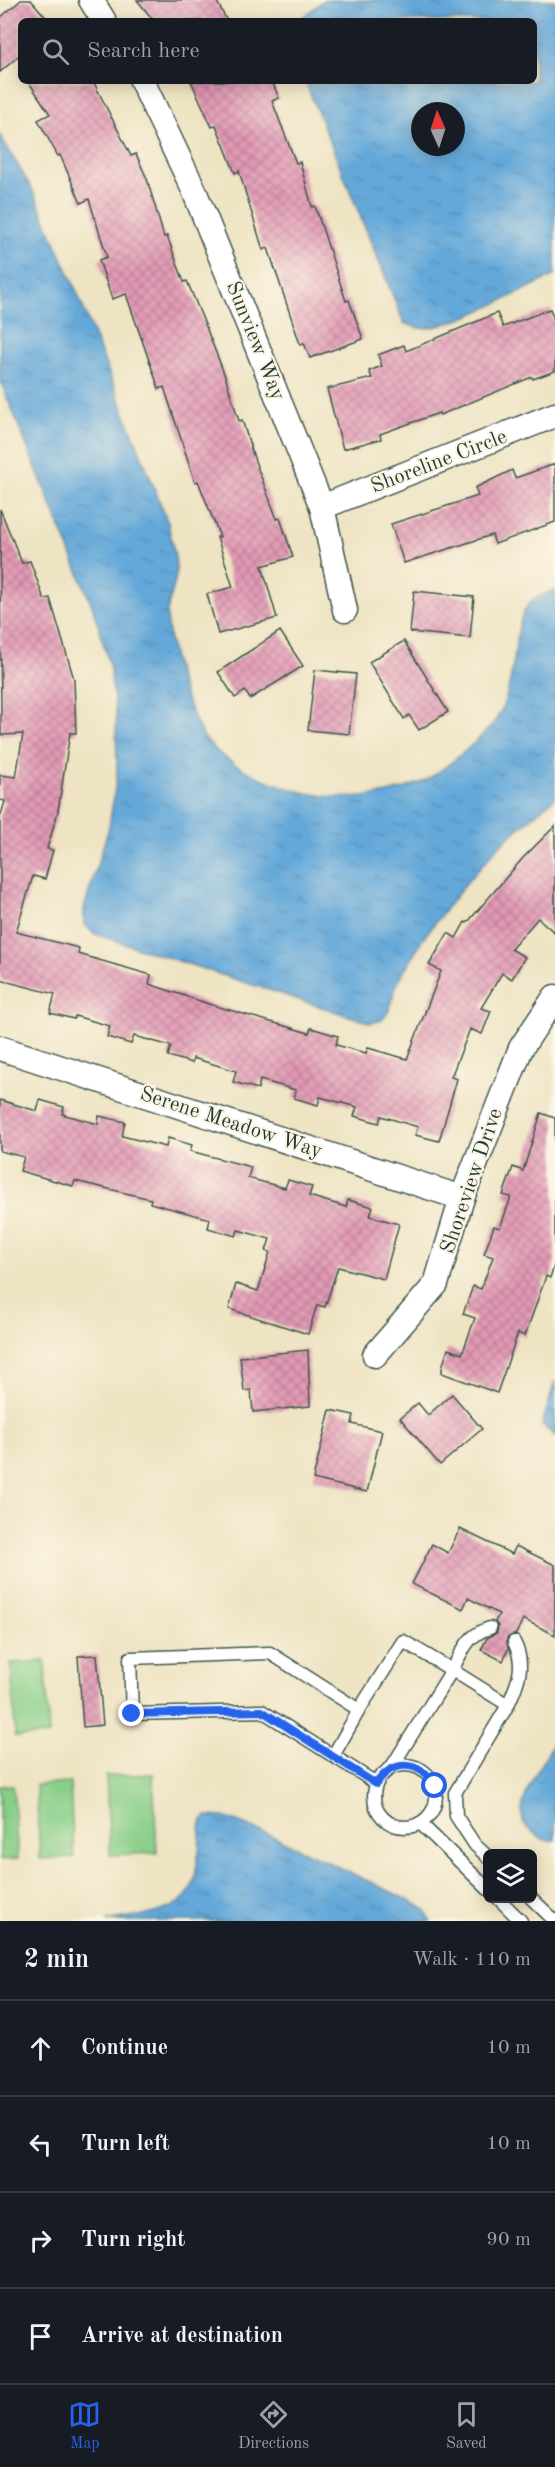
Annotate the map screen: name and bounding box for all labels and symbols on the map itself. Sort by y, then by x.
north arrow [411,102,465,156]
street label: Sunview Way [222,279,288,403]
street label: Shoreline Circle [368,426,510,498]
street label: Serene Meadow Way [137,1084,325,1162]
street label: Shoreview Drive [437,1106,507,1256]
route end [118,1700,144,1726]
route start [421,1772,447,1798]

